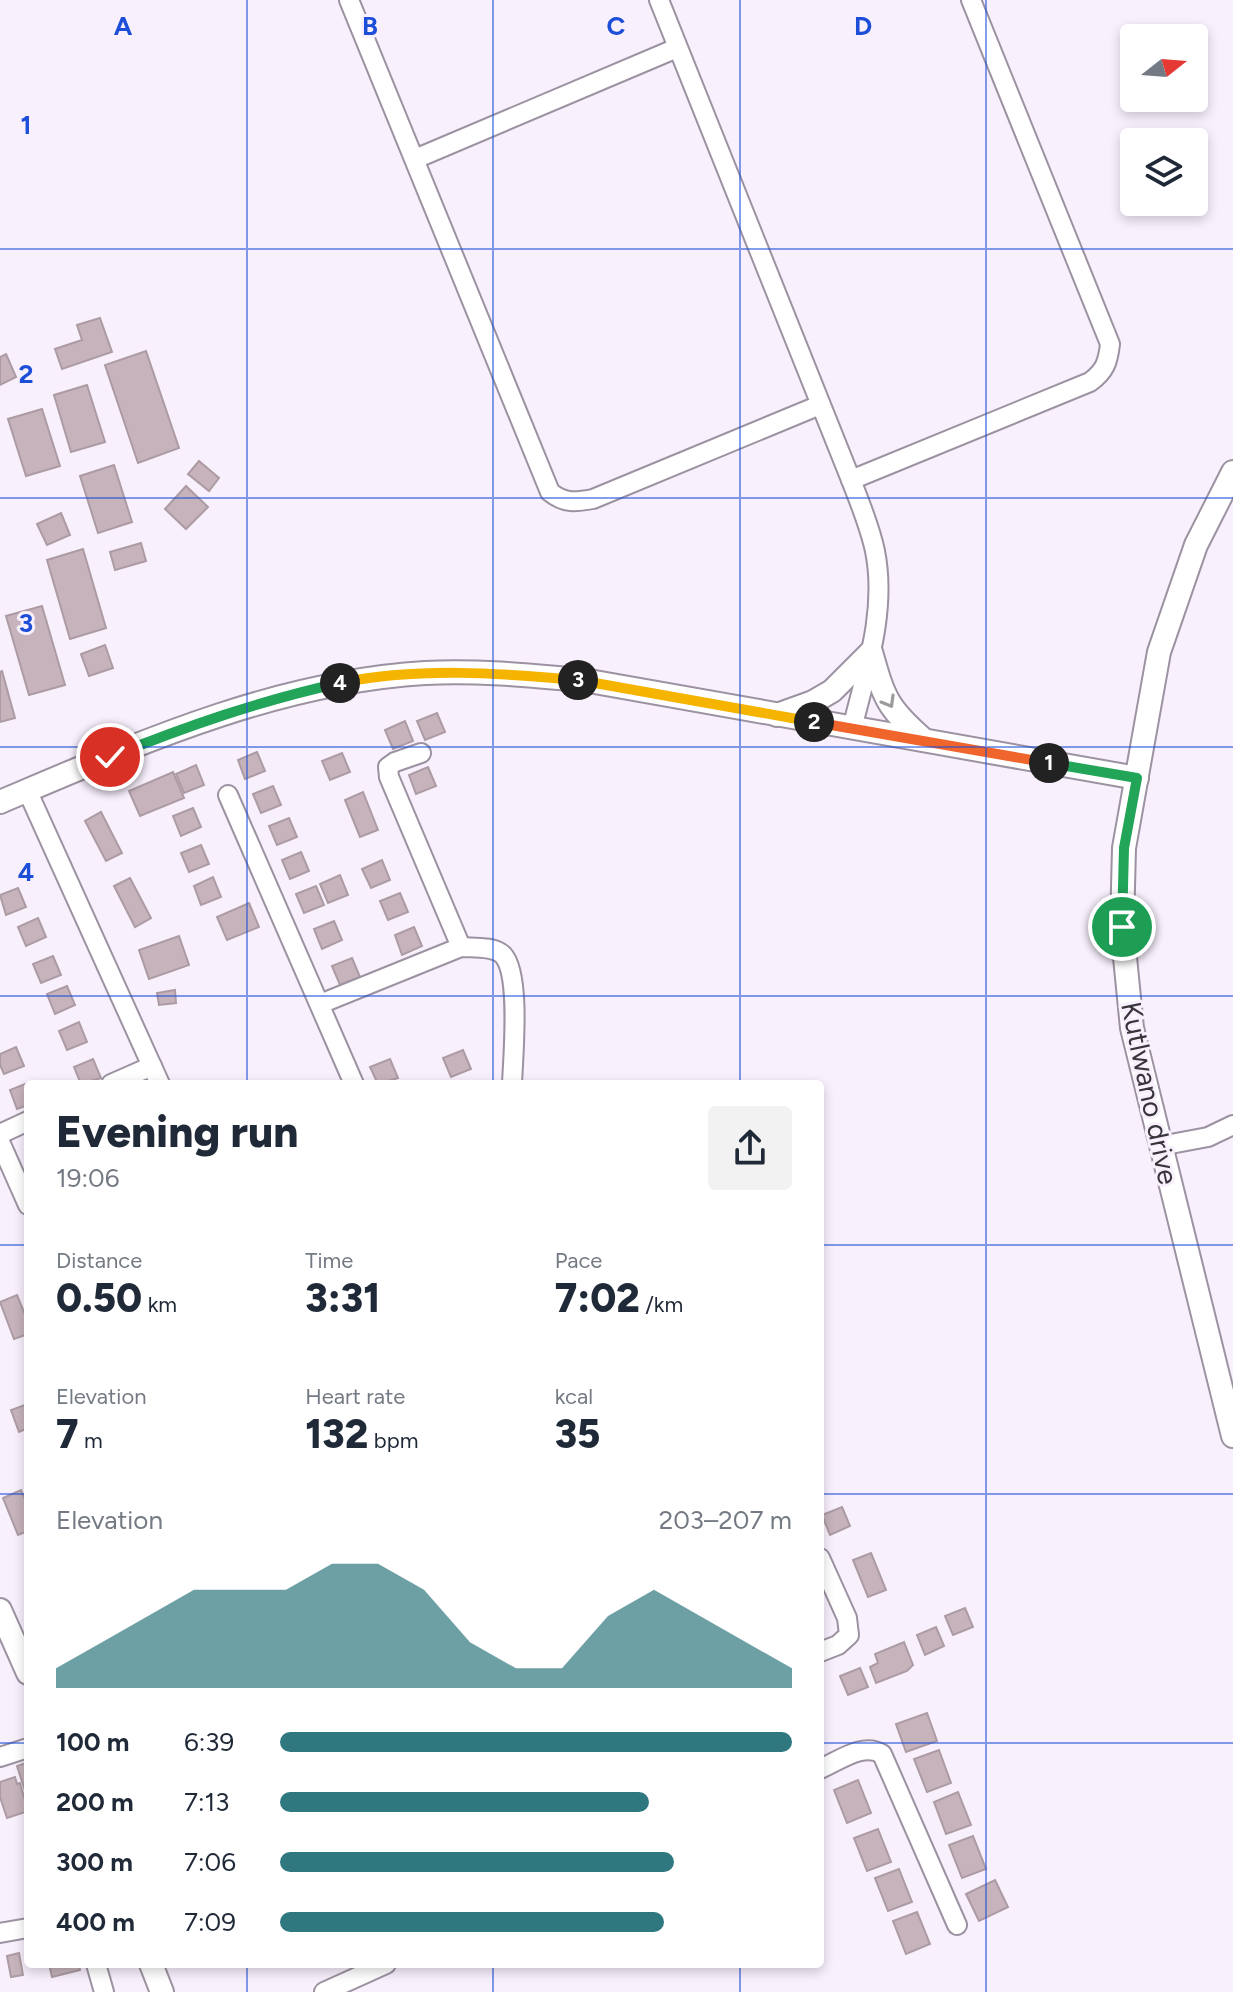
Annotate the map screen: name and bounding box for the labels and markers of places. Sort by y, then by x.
pin: 3 [558,660,598,700]
pin: 4 [320,663,360,703]
pin: 2 [794,702,834,742]
pin [76,723,144,791]
pin: 1 [1029,743,1069,783]
pin [1088,893,1156,961]

